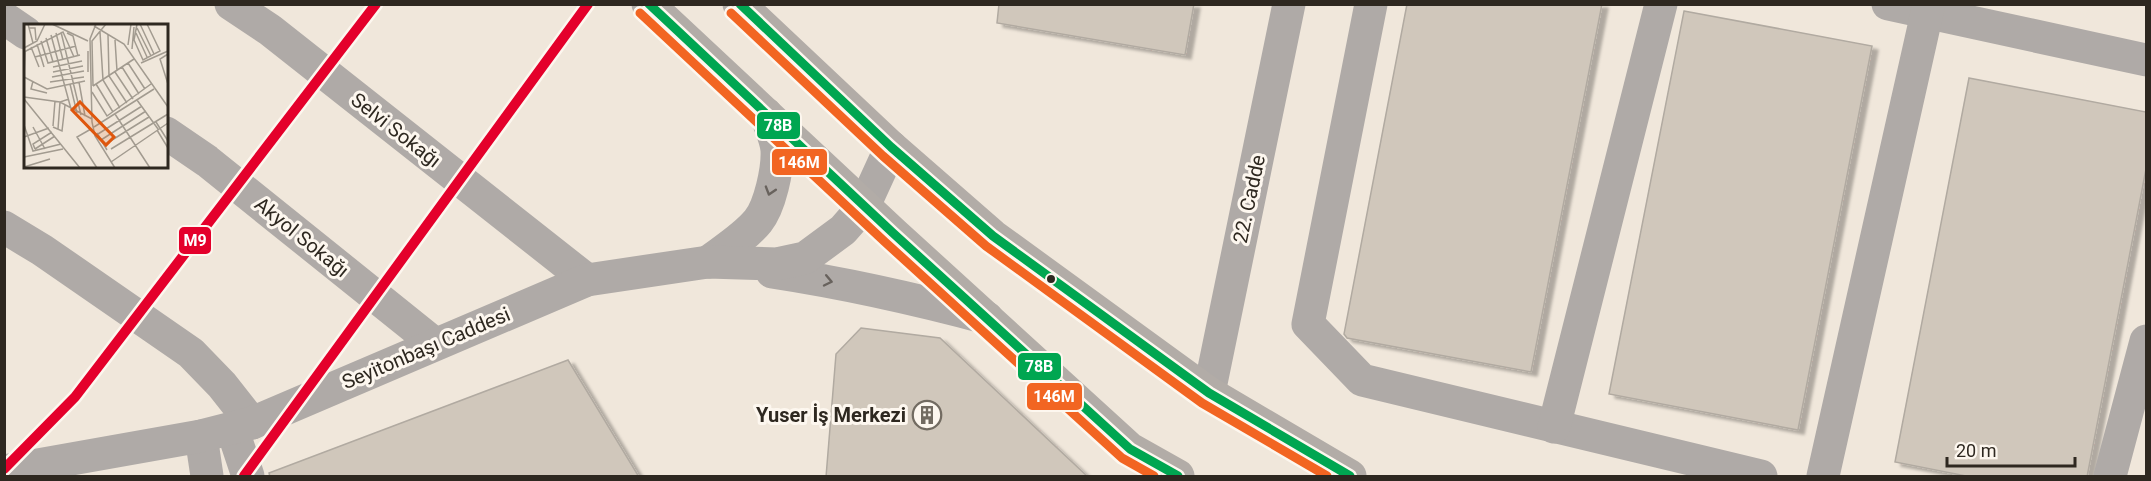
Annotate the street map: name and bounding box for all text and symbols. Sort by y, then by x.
inset map [24,24,168,168]
street label: Selvi Sokağı [346,88,446,172]
line badge: 78B [756,111,801,140]
text: 78B [764,116,792,135]
line badge: 146M [771,148,828,176]
text: 146M [778,153,820,172]
street label: 22. Cadde [1228,153,1270,245]
one-way arrow [765,186,777,196]
street label: Akyol Sokağı [250,192,354,282]
line badge: M9 [178,226,212,255]
text: M9 [183,231,207,250]
unlabelled marker [1045,273,1057,285]
one-way arrow [823,274,833,287]
street label: Seyitonbaşı Caddesi [338,302,514,394]
line badge: 78B [1017,352,1062,381]
text: 78B [1025,357,1053,376]
line badge: 146M [1026,382,1083,411]
text: 146M [1033,387,1075,406]
building icon: Yuser İş Merkezi [911,399,943,431]
place label: Yuser İş Merkezi [756,403,906,427]
scale bar [1947,430,2074,468]
text: 20 m [1956,440,1996,461]

